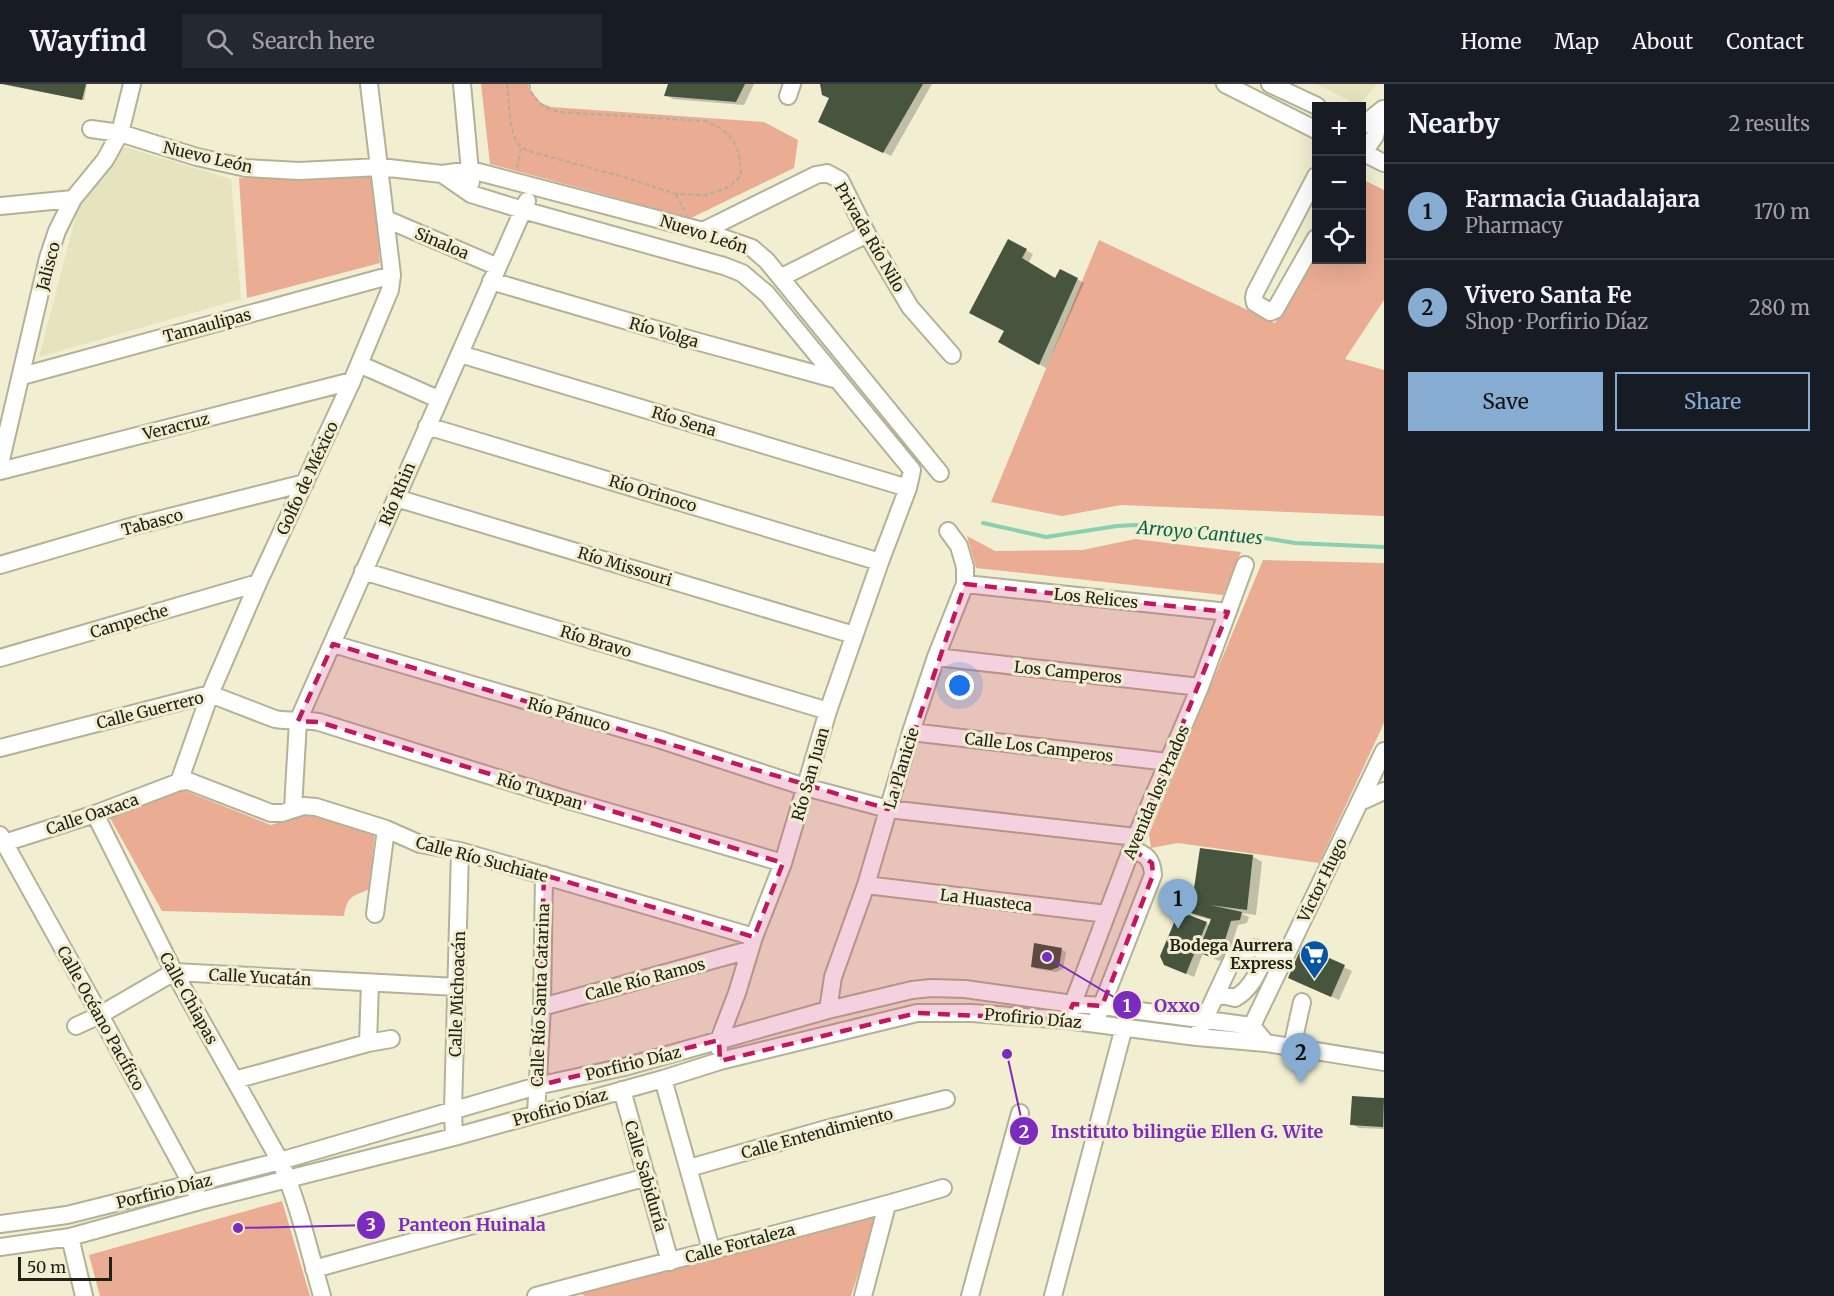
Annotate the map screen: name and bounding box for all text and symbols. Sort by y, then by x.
search box [182,14,602,68]
text: Wayfind [30,23,146,59]
icon: search [203,25,236,58]
text: Search here [251,27,375,55]
text: Home [1461,28,1521,55]
text: Map [1554,28,1599,55]
text: About [1632,28,1693,55]
text: Contact [1726,28,1804,55]
map controls [1312,102,1366,264]
button: + [1312,102,1366,156]
text: Nearby [1408,107,1500,140]
text: 2 results [1728,111,1810,136]
street label: Nuevo León [161,137,255,177]
button: − [1312,156,1366,210]
street label: Privada Río Nilo [831,179,909,295]
text: Farmacia Guadalajara [1465,185,1700,213]
text: 1 [1423,199,1432,224]
text: 170 m [1754,199,1810,224]
street label: Nuevo León [658,210,751,258]
button: locate [1312,210,1366,264]
text: Pharmacy [1465,213,1563,238]
street label: Sinaloa [412,223,472,263]
street label: Jalisco [32,240,64,293]
text: Vivero Santa Fe [1465,281,1632,309]
text: 2 [1422,295,1433,320]
text: 280 m [1749,295,1810,320]
street label: Tamaulipas [161,304,253,346]
text: Shop · Porfirio Díaz [1465,309,1648,334]
street label: Río Volga [627,313,701,352]
button: Save [1408,372,1603,431]
button: Share [1615,372,1810,431]
street label: Río Sena [649,402,719,440]
street label: Veracruz [140,408,212,444]
street label: Golfo de México [272,418,342,538]
street label: Río Rhin [375,459,419,529]
street label: Río Orinoco [607,470,699,516]
street label: Tabasco [119,504,185,540]
water label: Arroyo Cantues [1134,515,1264,549]
street label: Río Missouri [575,542,675,590]
street label: Los Relices [1053,584,1139,612]
street label: Campeche [88,600,170,642]
street label: Río Bravo [558,621,634,661]
street label: Los Camperos [1013,656,1123,688]
your location [945,671,974,700]
street label: Calle Guerrero [94,687,206,733]
street label: Río Pánuco [525,693,613,735]
street label: Avenida los Prados [1118,722,1193,863]
street label: Río San Juan [787,724,833,823]
street label: La Planicie [879,725,923,811]
street label: Calle Los Camperos [964,728,1115,766]
street label: Río Tuxpan [494,768,586,814]
street label: Calle Oaxaca [43,789,141,839]
street label: Calle Río Suchiate [414,832,550,886]
street label: Victor Hugo [1293,835,1351,926]
pin: 1 [1158,880,1198,929]
street label: La Huasteca [939,884,1034,916]
street label: Calle Río Santa Catarina [527,902,553,1087]
street label: Calle Michoacán [445,930,469,1057]
place label: Bodega Aurrera Express [1170,935,1293,973]
supermarket icon: Bodega Aurrera Express [1298,938,1330,980]
street label: Calle Océano Pacífico [53,942,149,1094]
street label: Calle Chiapas [155,948,223,1048]
street label: Calle Río Ramos [583,953,707,1005]
street label: Calle Yucatán [208,964,312,990]
callout: Oxxo [1112,987,1212,1023]
text: 1 [1123,994,1131,1017]
text: Oxxo [1154,994,1200,1017]
street label: Profirio Díaz [983,1004,1083,1032]
pin: 2 [1282,1034,1320,1083]
street label: Porfirio Díaz [583,1041,683,1085]
street label: Profirio Díaz [510,1084,610,1130]
street label: Calle Entendimiento [739,1103,895,1163]
callout: Instituto bilingüe Ellen G. Wite [1009,1113,1335,1149]
street label: Calle Sabiduría [621,1118,672,1234]
text: 2 [1019,1120,1029,1143]
text: Instituto bilingüe Ellen G. Wite [1051,1120,1323,1143]
street label: Porfirio Díaz [114,1169,214,1213]
callout: Panteon Huinala [356,1207,558,1243]
text: 3 [366,1213,376,1236]
text: Panteon Huinala [398,1213,546,1236]
street label: Calle Fortaleza [683,1219,798,1267]
scale bar [18,1254,112,1282]
text: 50 m [27,1257,66,1277]

